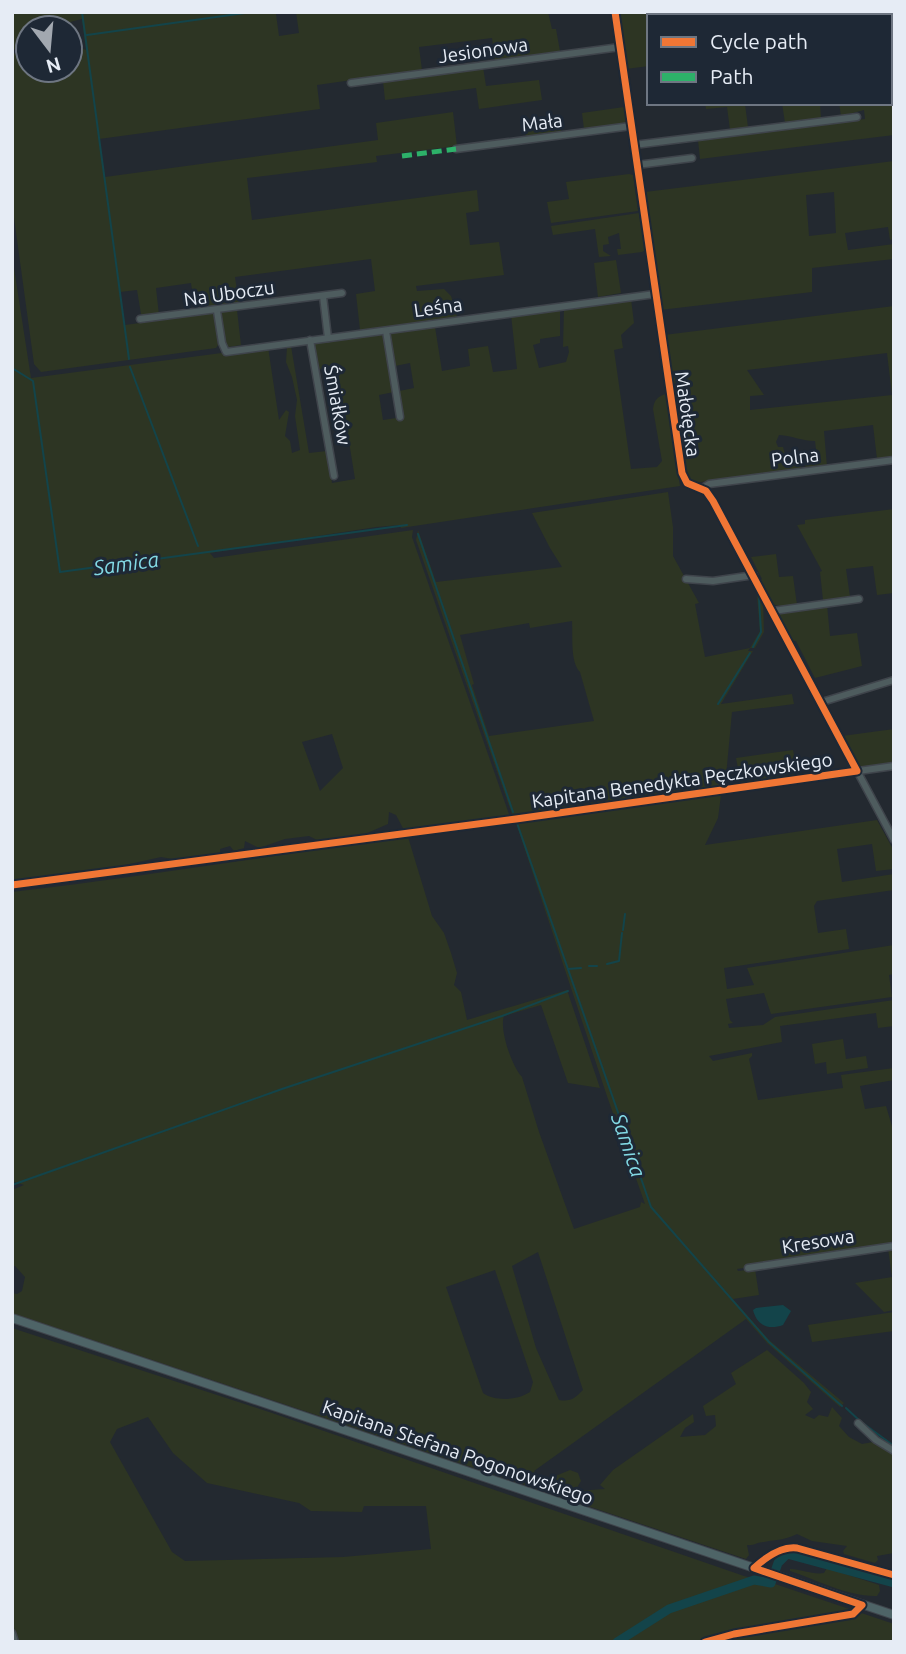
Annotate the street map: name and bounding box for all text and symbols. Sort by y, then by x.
north arrow [14,14,84,84]
legend [647,14,892,105]
text: Cycle path [710,29,808,53]
street label: Jesionowa [437,33,529,67]
text: N [44,53,64,78]
text: Path [710,64,753,88]
street label: Mała [520,109,564,135]
street label: Na Uboczu [182,276,276,310]
street label: Leśna [412,293,464,321]
street label: Śmiałków [320,363,356,447]
street label: Małołęcka [671,370,705,458]
street label: Polna [770,443,820,471]
water label: Samica [91,547,160,580]
street label: Kapitana Benedykta Pęczkowskiego [530,748,834,812]
water label: Samica [607,1109,651,1180]
street label: Kresowa [780,1224,856,1258]
street label: Kapitana Stefana Pogonowskiego [320,1395,596,1509]

